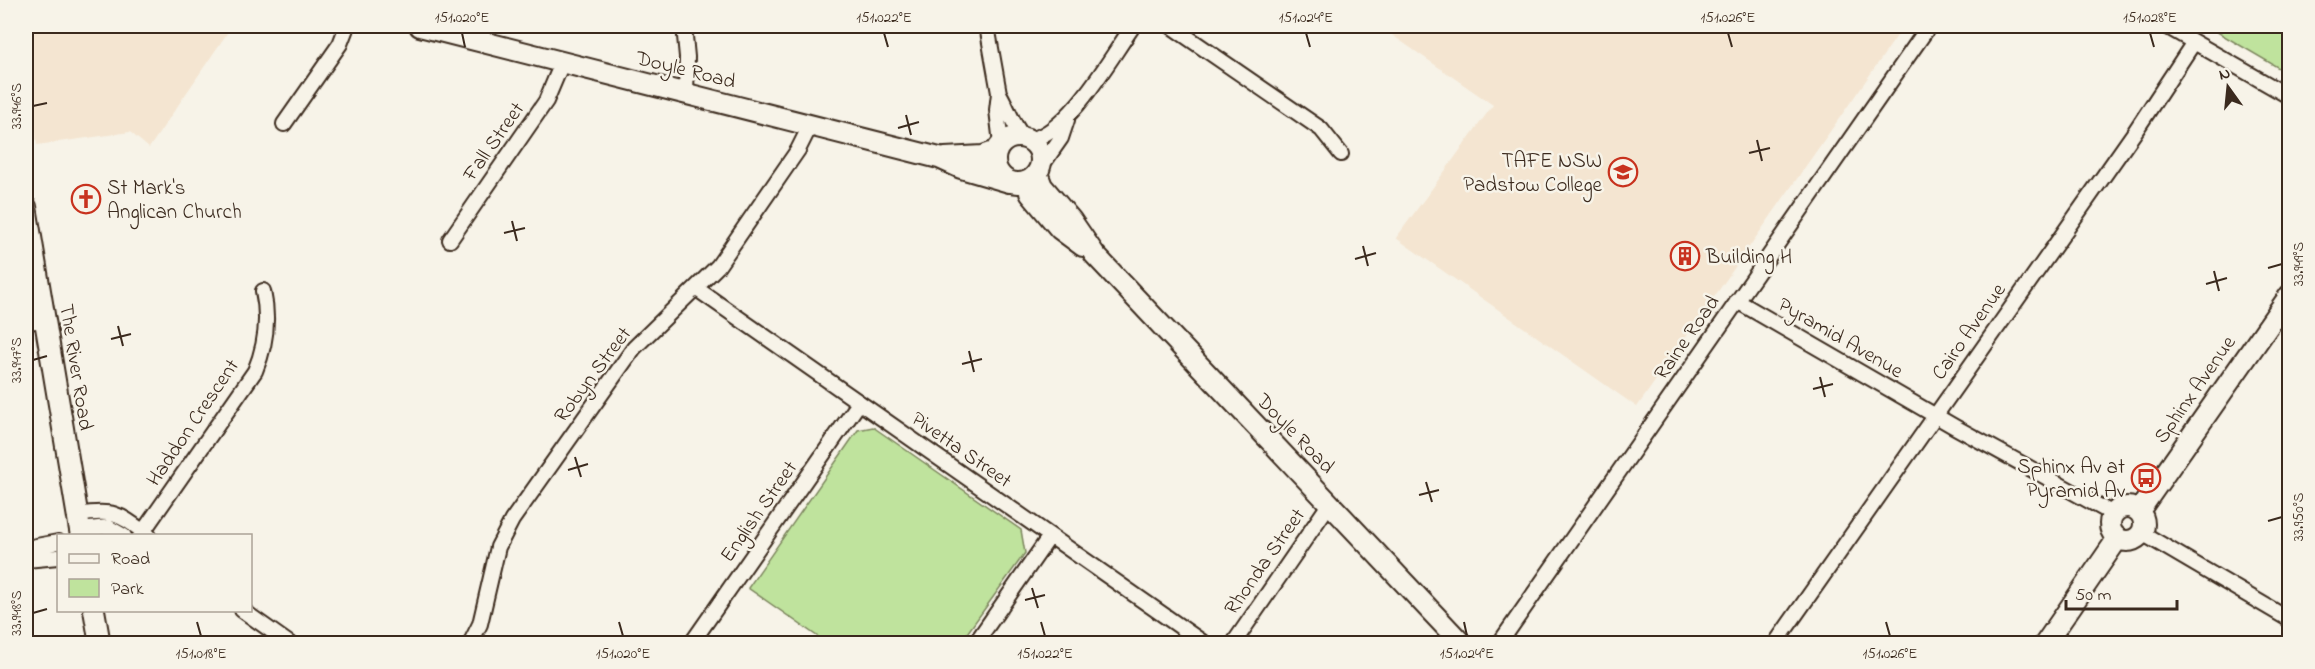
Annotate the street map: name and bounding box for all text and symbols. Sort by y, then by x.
text: 151.020°E [435,7,489,29]
text: 151.022°E [856,7,912,29]
text: 151.024°E [1279,7,1333,29]
text: 151.026°E [1701,7,1755,29]
text: 151.028°E [2123,7,2177,29]
street label: Doyle Road [631,44,739,100]
north arrow [2198,57,2258,117]
text: N [2216,61,2233,87]
text: 33.946°S [6,82,28,129]
street label: Fall Street [456,97,533,189]
place label: TAFE NSW Padstow College [1463,147,1603,203]
school or university icon: TAFE NSW Padstow College [1607,156,1639,188]
place label: St Mark's Anglican Church [107,174,242,230]
church icon: St Mark's Anglican Church [70,183,102,215]
building icon: Building H [1669,240,1701,272]
text: 33.949°S [2288,241,2310,286]
place label: Building H [1705,243,1792,275]
street label: Cairo Avenue [1925,277,2014,387]
street label: Raine Road [1647,289,1728,387]
street label: Pyramid Avenue [1771,291,1909,389]
street label: The River Road [50,302,100,433]
street label: Robyn Street [548,321,641,431]
street label: Sphinx Avenue [2147,330,2244,450]
text: 33.947°S [6,337,28,383]
street label: Haddon Crescent [140,353,247,493]
street label: Doyle Road [1246,387,1341,483]
street label: Pivetta Street [905,405,1017,496]
place label: Sphinx Av at Pyramid Av [2017,453,2126,509]
street label: English Street [714,455,807,570]
bus stop icon: Sphinx Av at Pyramid Av [2130,462,2162,494]
text: 33.950°S [2288,492,2310,541]
street label: Rhonda Street [1218,503,1314,622]
legend [57,534,252,612]
text: Road [111,547,150,573]
scale bar [2066,573,2177,611]
text: Park [111,577,144,603]
text: 50 m [2075,583,2112,609]
text: 33.948°S [6,590,28,636]
text: 151.018°E [175,643,227,665]
text: 151.020°E [596,643,650,665]
text: 151.022°E [1017,643,1073,665]
text: 151.024°E [1440,643,1494,665]
text: 151.026°E [1863,643,1917,665]

